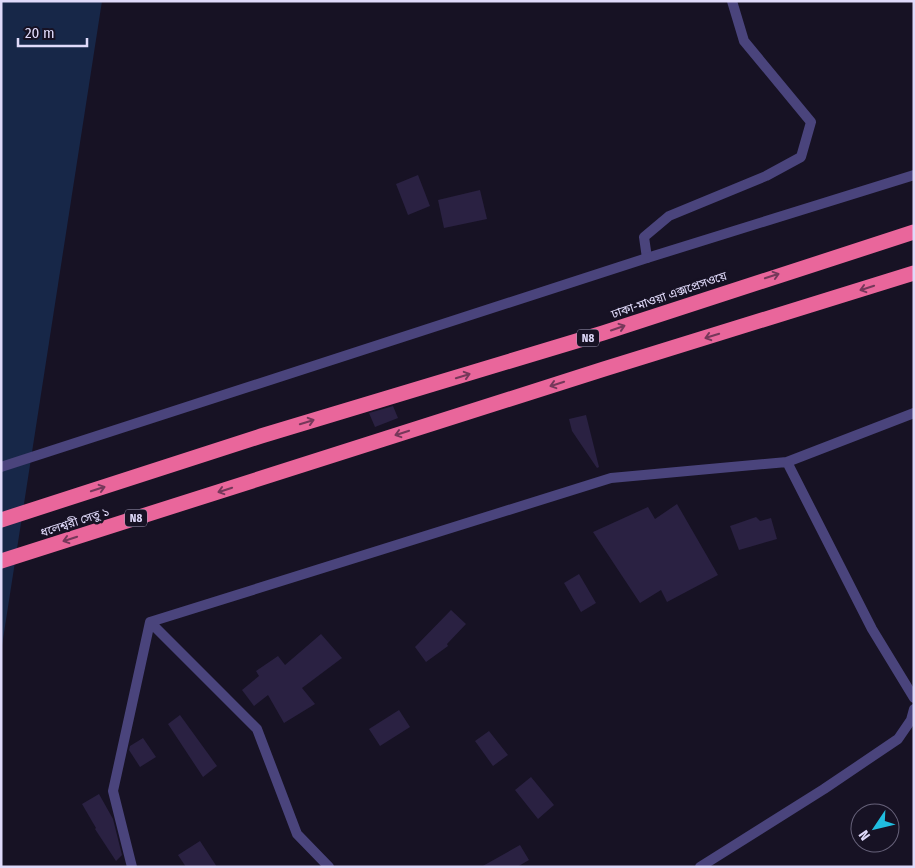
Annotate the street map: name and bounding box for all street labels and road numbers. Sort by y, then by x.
street label: ঢাকা-মাওয়া এক্সপ্রেসওয়ে [609,269,729,322]
road number: N8 [577,329,599,346]
street label: ধলেশ্বরী সেতু ১ [38,503,112,541]
road number: N8 [125,509,147,526]

